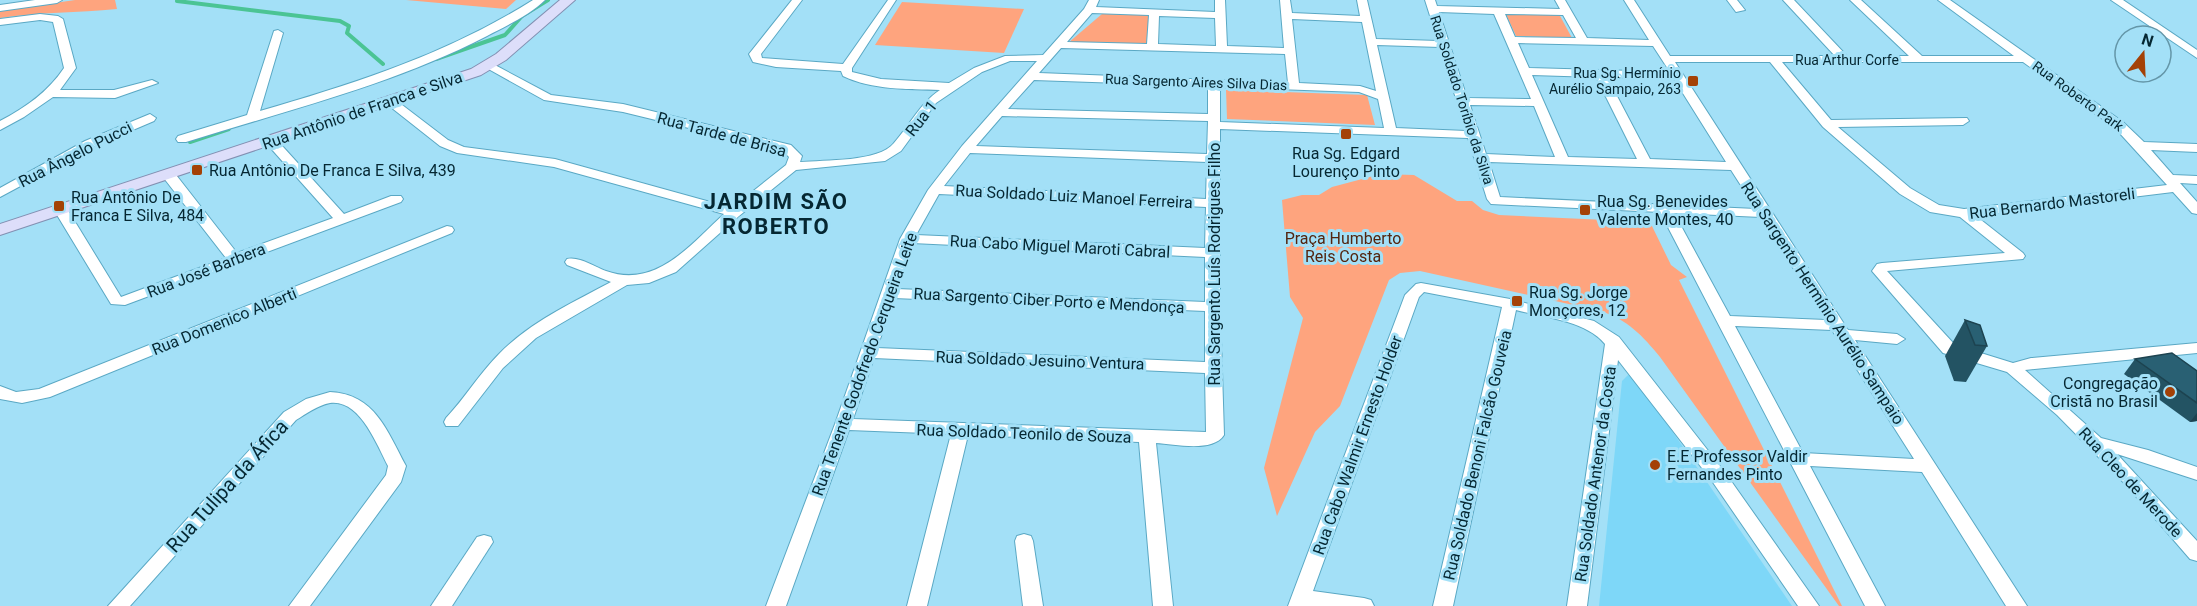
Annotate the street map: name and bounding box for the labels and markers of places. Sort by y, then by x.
place label: Rua Sg. Hermínio Aurélio Sampaio, 263 [1549,65,1681,97]
marker: Rua Sg. Hermínio Aurélio Sampaio, 263 [1686,74,1700,88]
marker: Rua Sg. Edgard Lourenço Pinto [1339,127,1353,141]
place label: Rua Sg. Edgard Lourenço Pinto [1292,144,1400,181]
place label: Rua Antônio De Franca E Silva, 439 [209,161,456,180]
marker: Rua Antônio De Franca E Silva, 439 [190,163,204,177]
place label: Rua Antônio De Franca E Silva, 484 [71,188,204,225]
place label: Rua Sg. Benevides Valente Montes, 40 [1597,192,1733,229]
marker: Rua Antônio De Franca E Silva, 484 [52,199,66,213]
marker: Rua Sg. Benevides Valente Montes, 40 [1578,203,1592,217]
place label: Rua Sg. Jorge Monçores, 12 [1529,283,1628,320]
marker: Rua Sg. Jorge Monçores, 12 [1510,294,1524,308]
place label: Congregação Cristã no Brasil [2050,374,2158,411]
marker: Congregação Cristã no Brasil [2163,385,2177,399]
place label: E.E Professor Valdir Fernandes Pinto [1667,447,1808,484]
marker: E.E Professor Valdir Fernandes Pinto [1648,458,1662,472]

